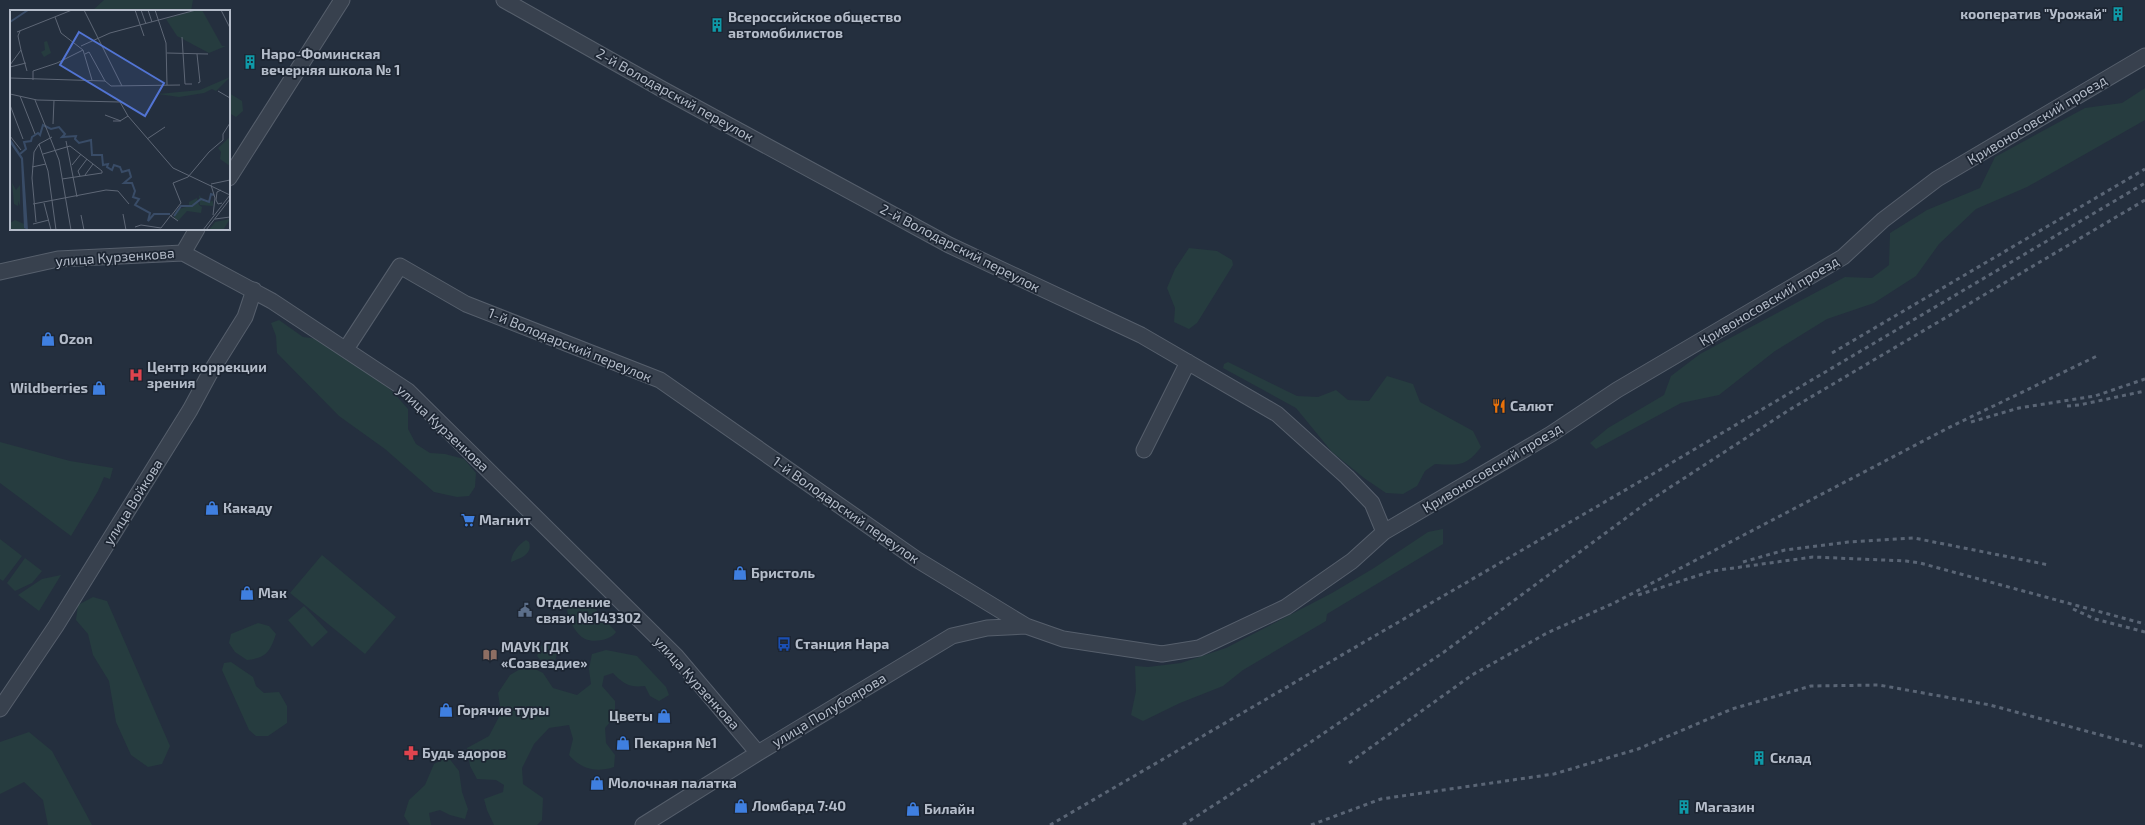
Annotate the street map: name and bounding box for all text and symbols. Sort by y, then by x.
place label: кооператив "Урожай" [1960,5,2107,22]
building icon: кооператив "Урожай" [2110,6,2126,22]
place label: Всероссийское общество автомобилистов [728,8,901,41]
inset map [10,10,230,230]
building icon: Всероссийское общество автомобилистов [709,17,725,33]
street label: 2-й Володарский переулок [594,44,757,145]
place label: Наро-Фоминская вечерняя школа № 1 [261,45,400,78]
building icon: Наро-Фоминская вечерняя школа № 1 [242,54,258,70]
street label: Кривоносовский проезд [1964,71,2110,168]
street label: 2-й Володарский переулок [877,200,1044,296]
street label: улица Курзенкова [55,244,175,269]
street label: Кривоносовский проезд [1696,252,1842,349]
street label: 1-й Володарский переулок [486,304,655,385]
place label: Ozon [59,330,93,347]
shop icon: Ozon [40,331,56,347]
place label: Центр коррекции зрения [147,358,267,391]
hospital icon: Центр коррекции зрения [128,367,144,383]
place label: Wildberries [10,379,88,396]
shop icon: Wildberries [91,380,107,396]
street label: улица Курзенкова [394,381,493,475]
place label: Салют [1510,397,1553,414]
restaurant icon: Салют [1491,398,1507,414]
street label: Кривоносовский проезд [1419,419,1565,516]
street label: 1-й Володарский переулок [770,452,923,567]
street label: улица Войкова [99,456,166,548]
place label: Какаду [223,499,273,516]
shop icon: Какаду [204,500,220,516]
place label: Магнит [479,511,531,528]
supermarket icon: Магнит [460,512,476,528]
place label: Бристоль [751,564,815,581]
shop icon: Бристоль [732,565,748,581]
place label: Мак [258,584,287,601]
shop icon: Мак [239,585,255,601]
place label: Отделение связи №143302 [536,593,641,626]
public building icon: Отделение связи №143302 [517,602,533,618]
street label: улица Курзенкова [651,633,744,733]
place label: Станция Нара [795,635,889,652]
bus stop icon: Станция Нара [776,636,792,652]
place label: МАУК ГДК «Созвездие» [501,638,588,671]
library icon: МАУК ГДК «Созвездие» [482,647,498,663]
street label: улица Полубоярова [769,669,889,750]
place label: Горячие туры [457,701,549,718]
shop icon: Горячие туры [438,702,454,718]
place label: Цветы [609,707,653,724]
shop icon: Цветы [656,708,672,724]
place label: Пекарня №1 [634,734,717,751]
shop icon: Пекарня №1 [615,735,631,751]
place label: Будь здоров [422,744,506,761]
pharmacy icon: Будь здоров [403,745,419,761]
place label: Склад [1770,749,1811,766]
building icon: Склад [1751,750,1767,766]
place label: Молочная палатка [608,774,737,791]
shop icon: Молочная палатка [589,775,605,791]
place label: Ломбард 7:40 [752,797,846,814]
shop icon: Ломбард 7:40 [733,798,749,814]
place label: Магазин [1695,798,1755,815]
building icon: Магазин [1676,799,1692,815]
place label: Билайн [924,800,975,817]
shop icon: Билайн [905,801,921,817]

